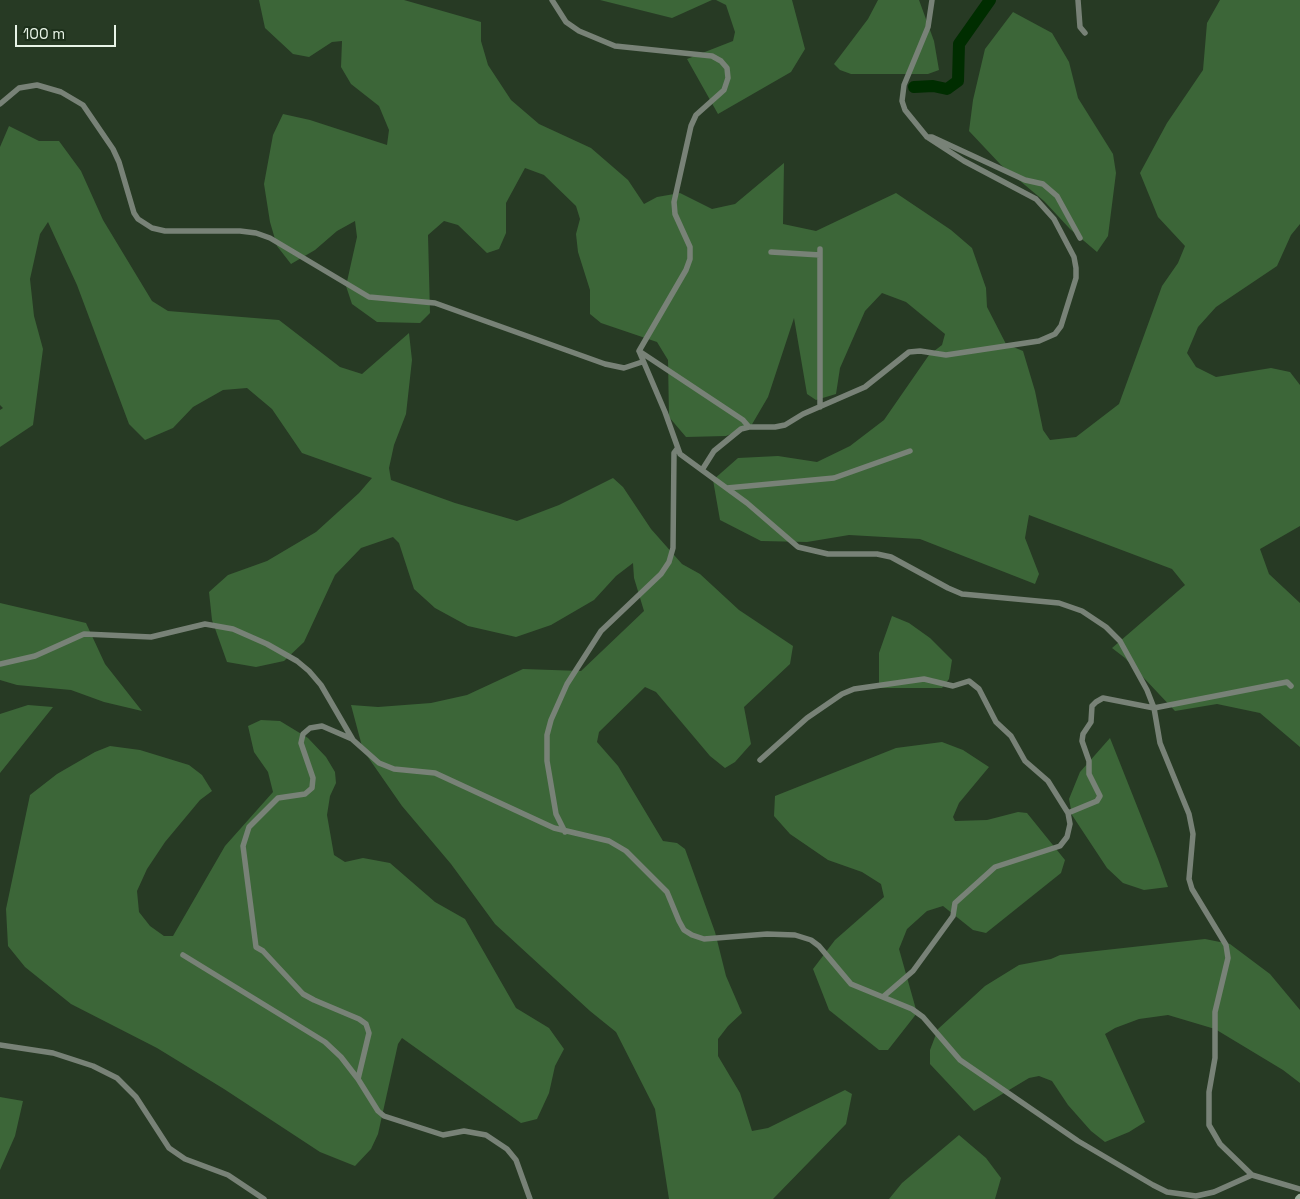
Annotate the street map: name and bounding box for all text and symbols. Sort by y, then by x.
scale bar [18,15,119,47]
text: 100 m [23,24,65,43]

